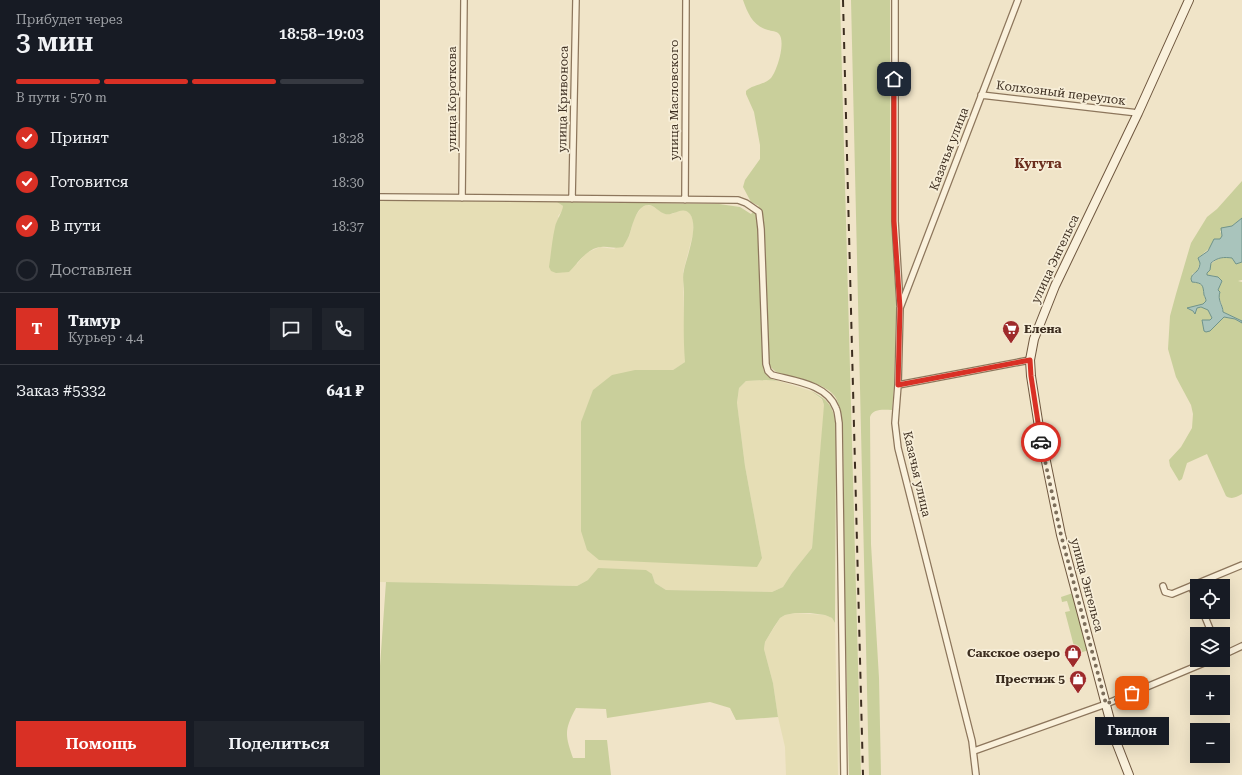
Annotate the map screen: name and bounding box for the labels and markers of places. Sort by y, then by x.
pin [877,62,911,96]
supermarket icon: Елена [1001,319,1021,344]
place label: Елена [1024,322,1062,336]
shop icon: Сакское озеро [1063,643,1083,668]
place label: Сакское озеро [967,646,1060,660]
shop icon: Престиж 5 [1068,669,1088,694]
place label: Престиж 5 [996,672,1065,686]
pin [1115,676,1149,710]
callout: Гвидон [1095,717,1169,745]

